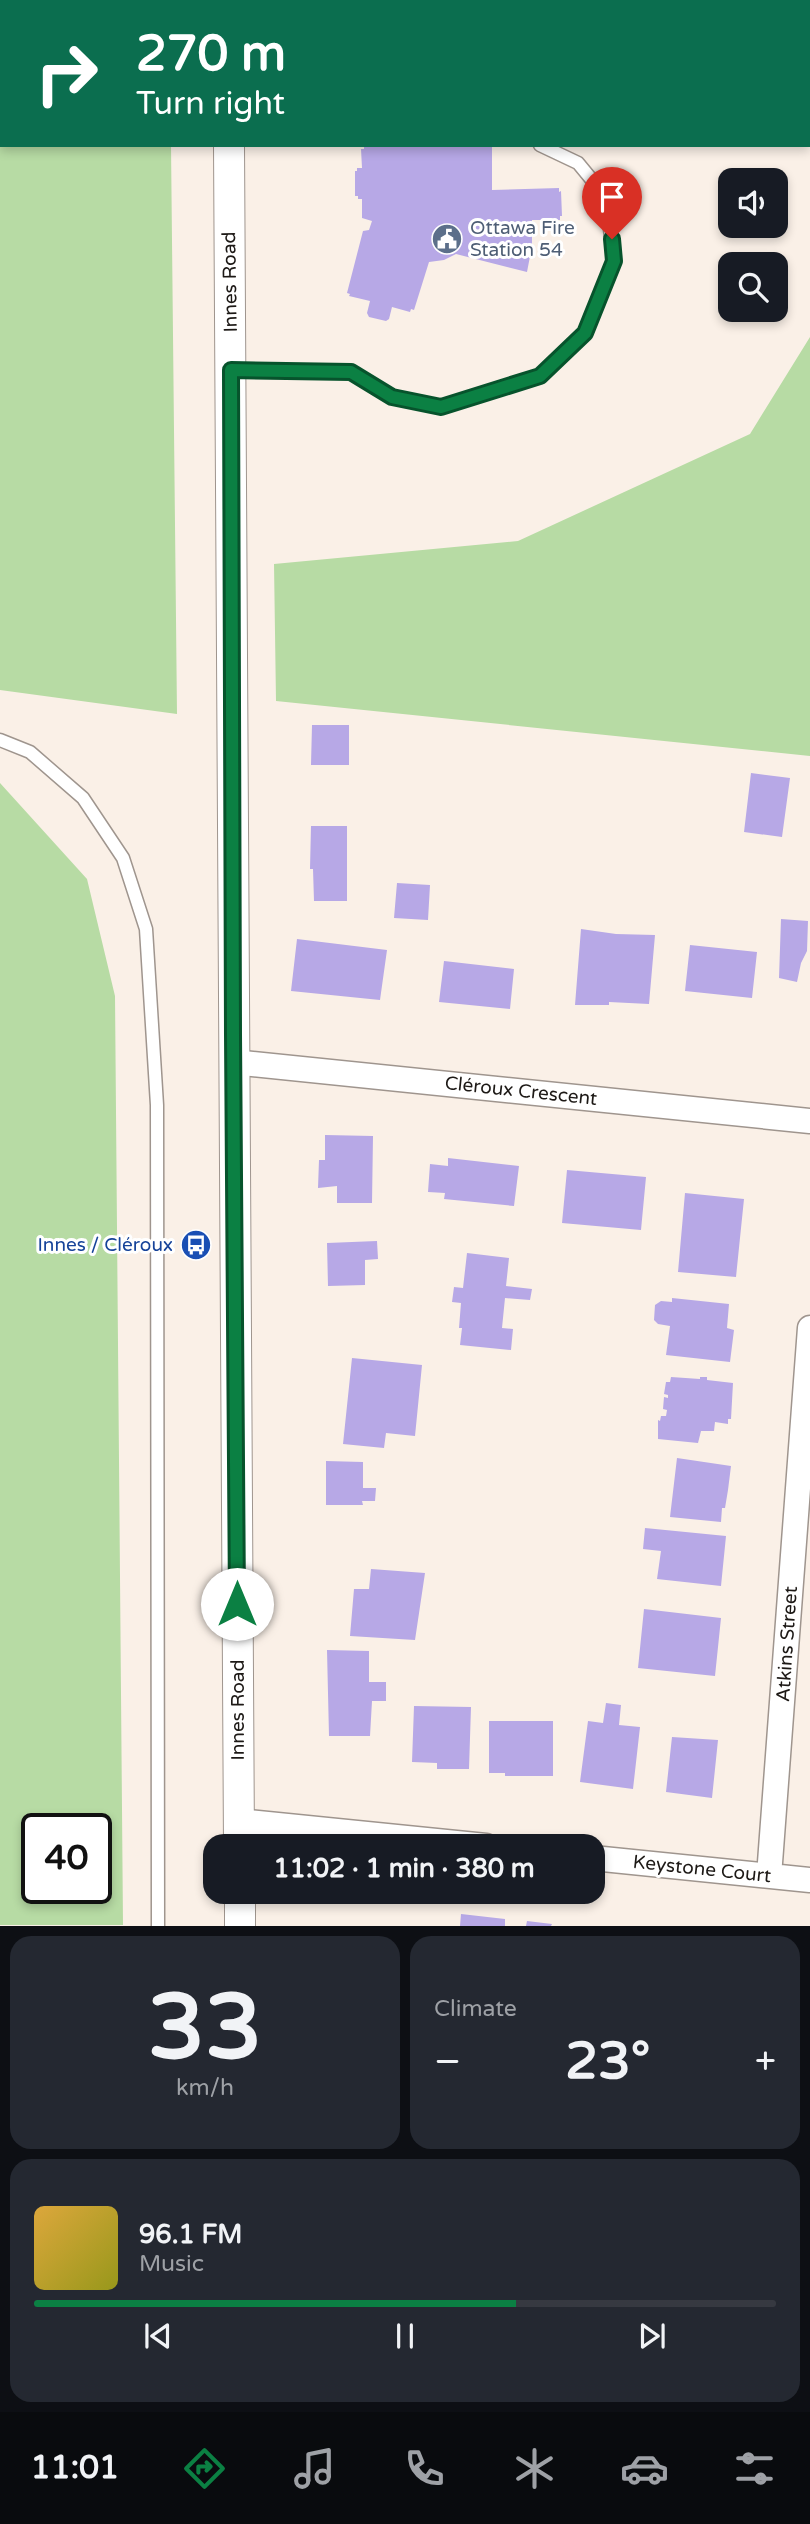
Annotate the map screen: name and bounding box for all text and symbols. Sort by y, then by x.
text: 270 m [136,25,286,84]
icon: right [21,28,112,119]
text: Turn right [136,85,285,123]
pin [582,167,642,239]
map controls [718,168,788,322]
button: sound [718,168,788,238]
icon: arrive [593,178,631,216]
place label: Ottawa Fire Station 54 [470,217,575,261]
public building icon: Ottawa Fire Station 54 [430,222,464,256]
street label: Innes Road [218,231,242,333]
button: search [718,252,788,322]
street label: Cléroux Crescent [444,1072,598,1110]
bus stop icon: Innes / Cléroux [179,1228,213,1262]
place label: Innes / Cléroux [38,1234,173,1256]
position arrow [200,1567,274,1641]
street label: Atkins Street [772,1585,802,1703]
street label: Innes Road [227,1660,249,1760]
speed limit sign: 40 [21,1813,112,1904]
street label: Keystone Court [632,1851,772,1887]
text: 11:02 · 1 min · 380 m [273,1853,535,1884]
text: 33 [148,1973,262,2083]
text: Climate [434,1995,517,2023]
text: 23° [565,2030,650,2093]
text: − [434,2039,461,2085]
text: + [755,2039,776,2085]
text: km/h [176,2074,234,2102]
text: 96.1 FM [139,2219,242,2250]
text: Music [139,2250,204,2278]
icon: previous [139,2317,177,2355]
icon: pause [386,2317,424,2355]
icon: next [633,2317,671,2355]
icon: directions [180,2444,229,2493]
icon: music [290,2444,339,2493]
icon: phone [400,2444,449,2493]
icon: climate [510,2444,559,2493]
icon: car [620,2444,669,2493]
icon: filters [730,2444,779,2493]
text: 11:01 [31,2449,119,2487]

